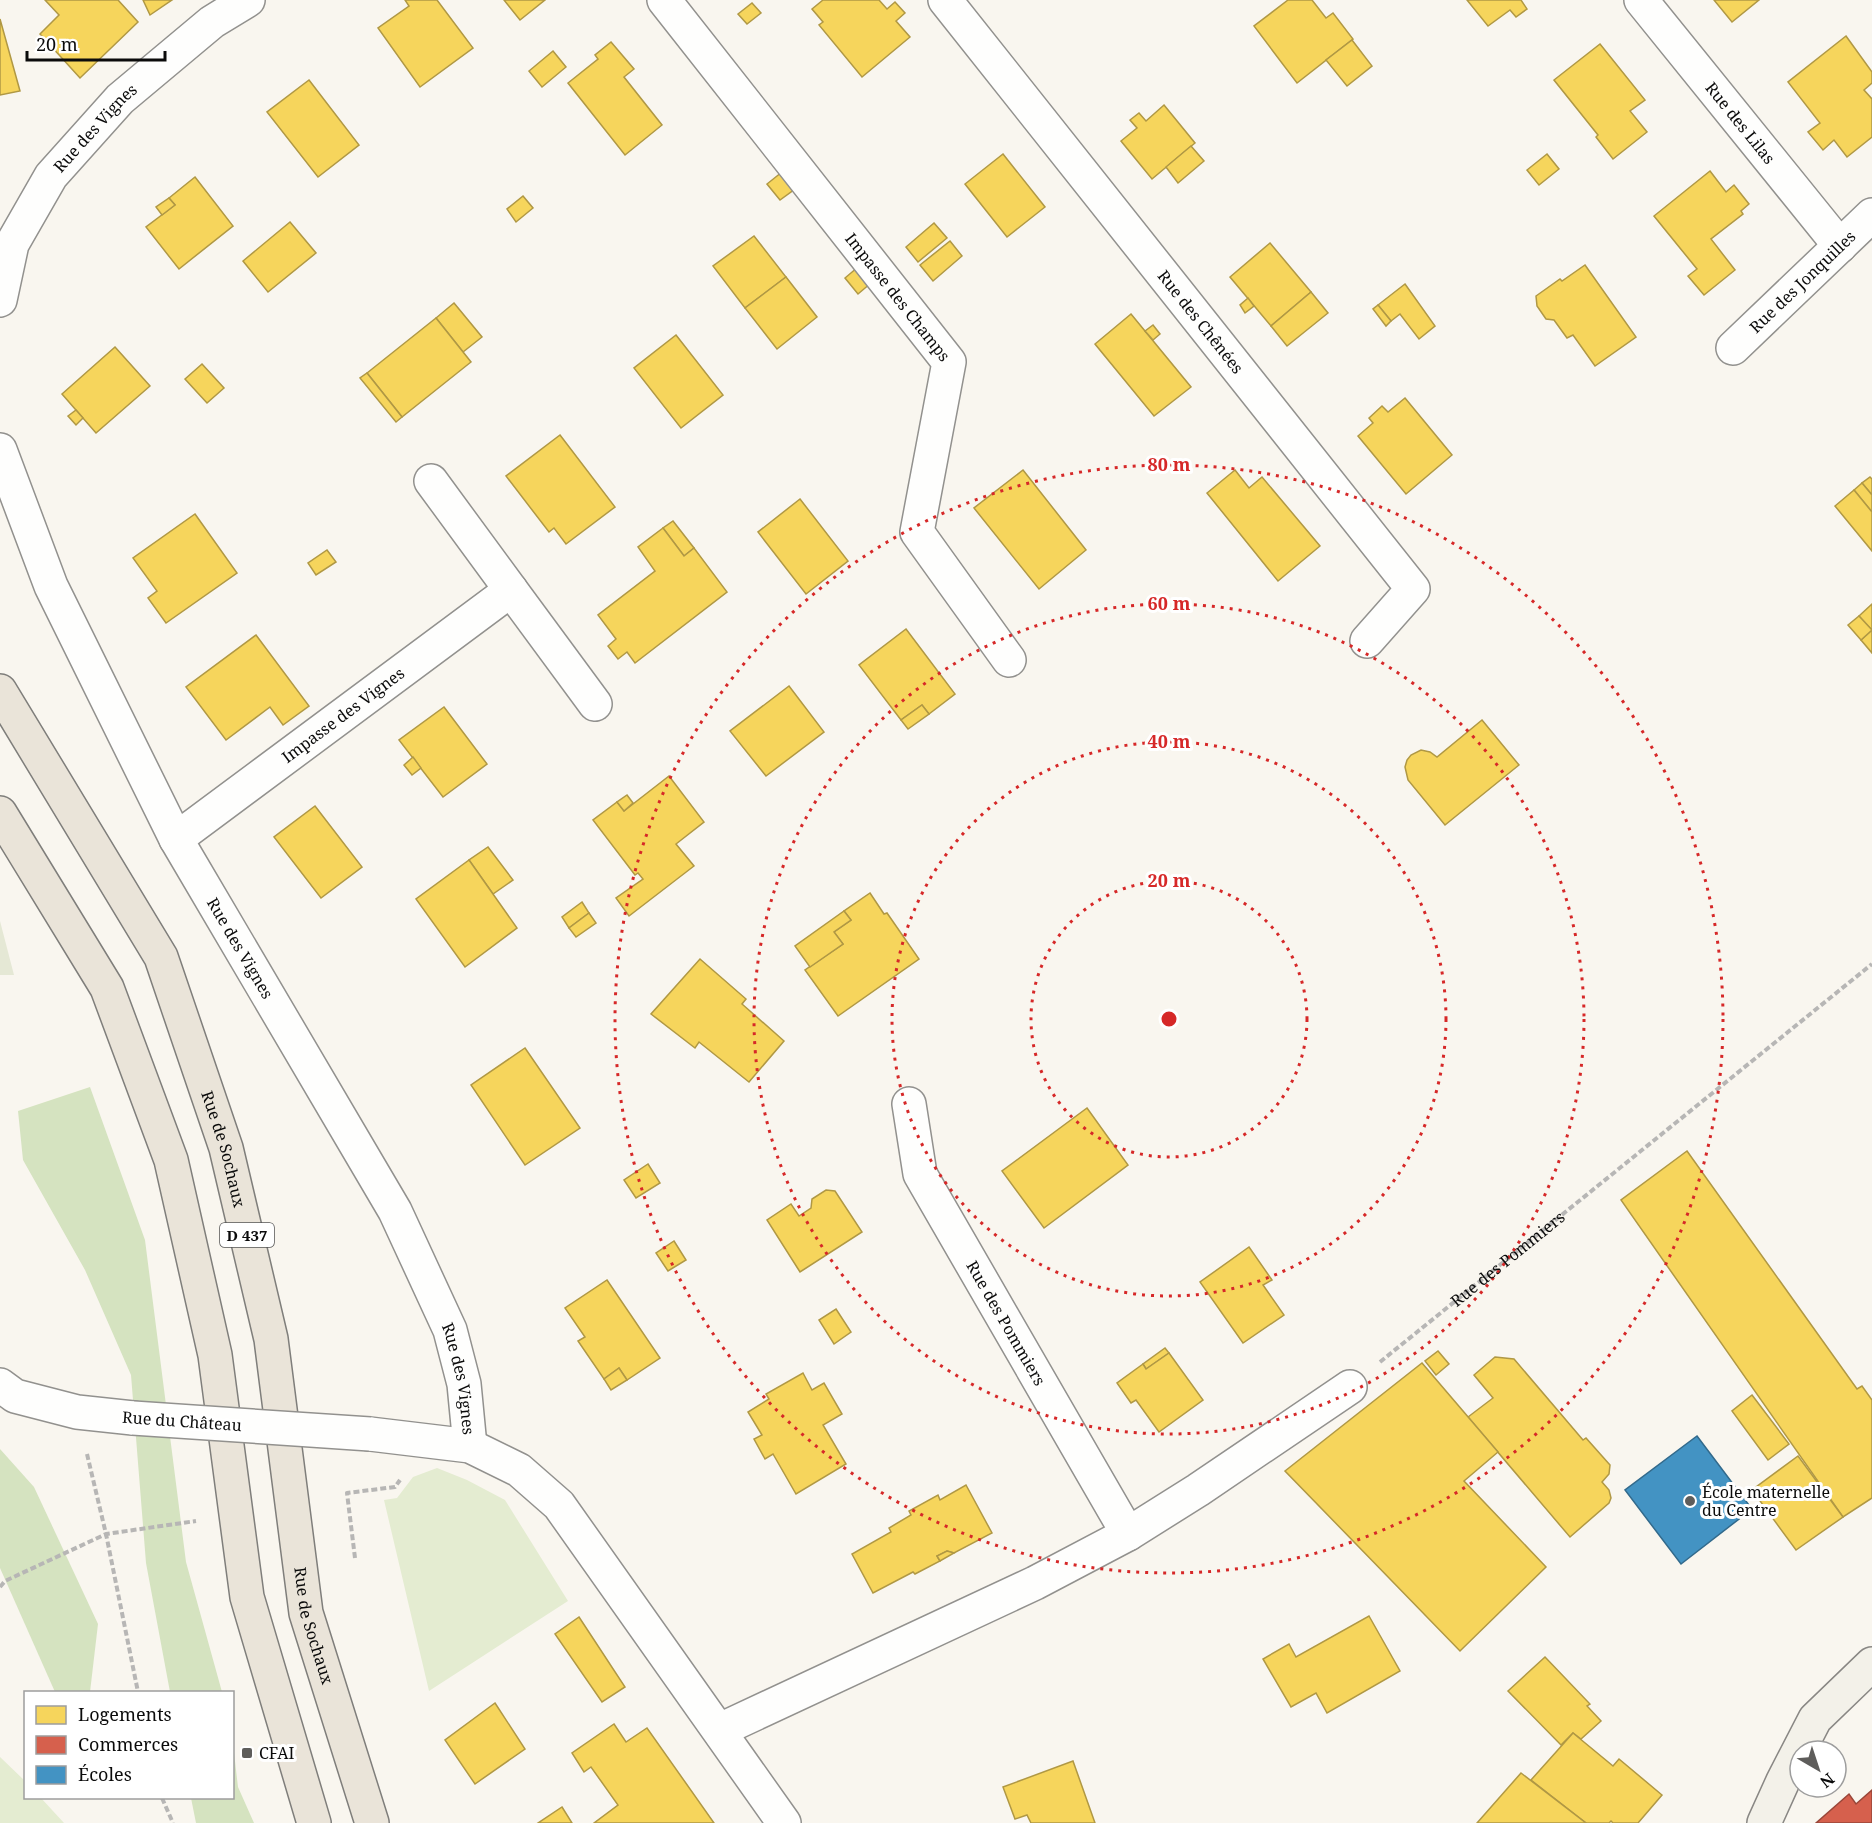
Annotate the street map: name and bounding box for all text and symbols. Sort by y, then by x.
scale bar [27,24,165,62]
text: 20 m [36,32,78,56]
street label: Rue des Lilas [1701,77,1780,168]
street label: Rue des Vignes [48,78,142,177]
street label: Rue des Jonquilles [1744,226,1860,338]
street label: Impasse des Champs [840,228,955,366]
street label: Rue des Chênées [1153,265,1249,378]
text: 80 m [1148,452,1191,476]
text: 60 m [1148,591,1191,615]
street label: Impasse des Vignes [277,662,409,768]
text: 40 m [1148,729,1191,753]
text: 20 m [1148,868,1191,892]
street label: Rue des Vignes [202,893,279,1003]
centre of rings [1159,1009,1179,1029]
street label: Rue de Sochaux [196,1088,251,1210]
street label: Rue des Pommiers [1446,1206,1569,1312]
road number: D 437 [220,1223,274,1247]
street label: Rue des Pommiers [961,1257,1051,1390]
street label: Rue des Vignes [437,1319,480,1436]
street label: Rue du Château [121,1406,243,1436]
place label: École maternelle du Centre [1702,1481,1830,1521]
marker: École maternelle du Centre [1683,1494,1697,1508]
street label: Rue de Sochaux [289,1566,339,1688]
legend [24,1691,234,1799]
text: Logements [78,1702,172,1726]
text: Commerces [78,1732,178,1756]
north arrow [1788,1739,1848,1799]
place label: CFAI [259,1742,294,1764]
marker: CFAI [240,1746,254,1760]
text: Écoles [78,1762,132,1786]
text: N [1815,1768,1839,1793]

